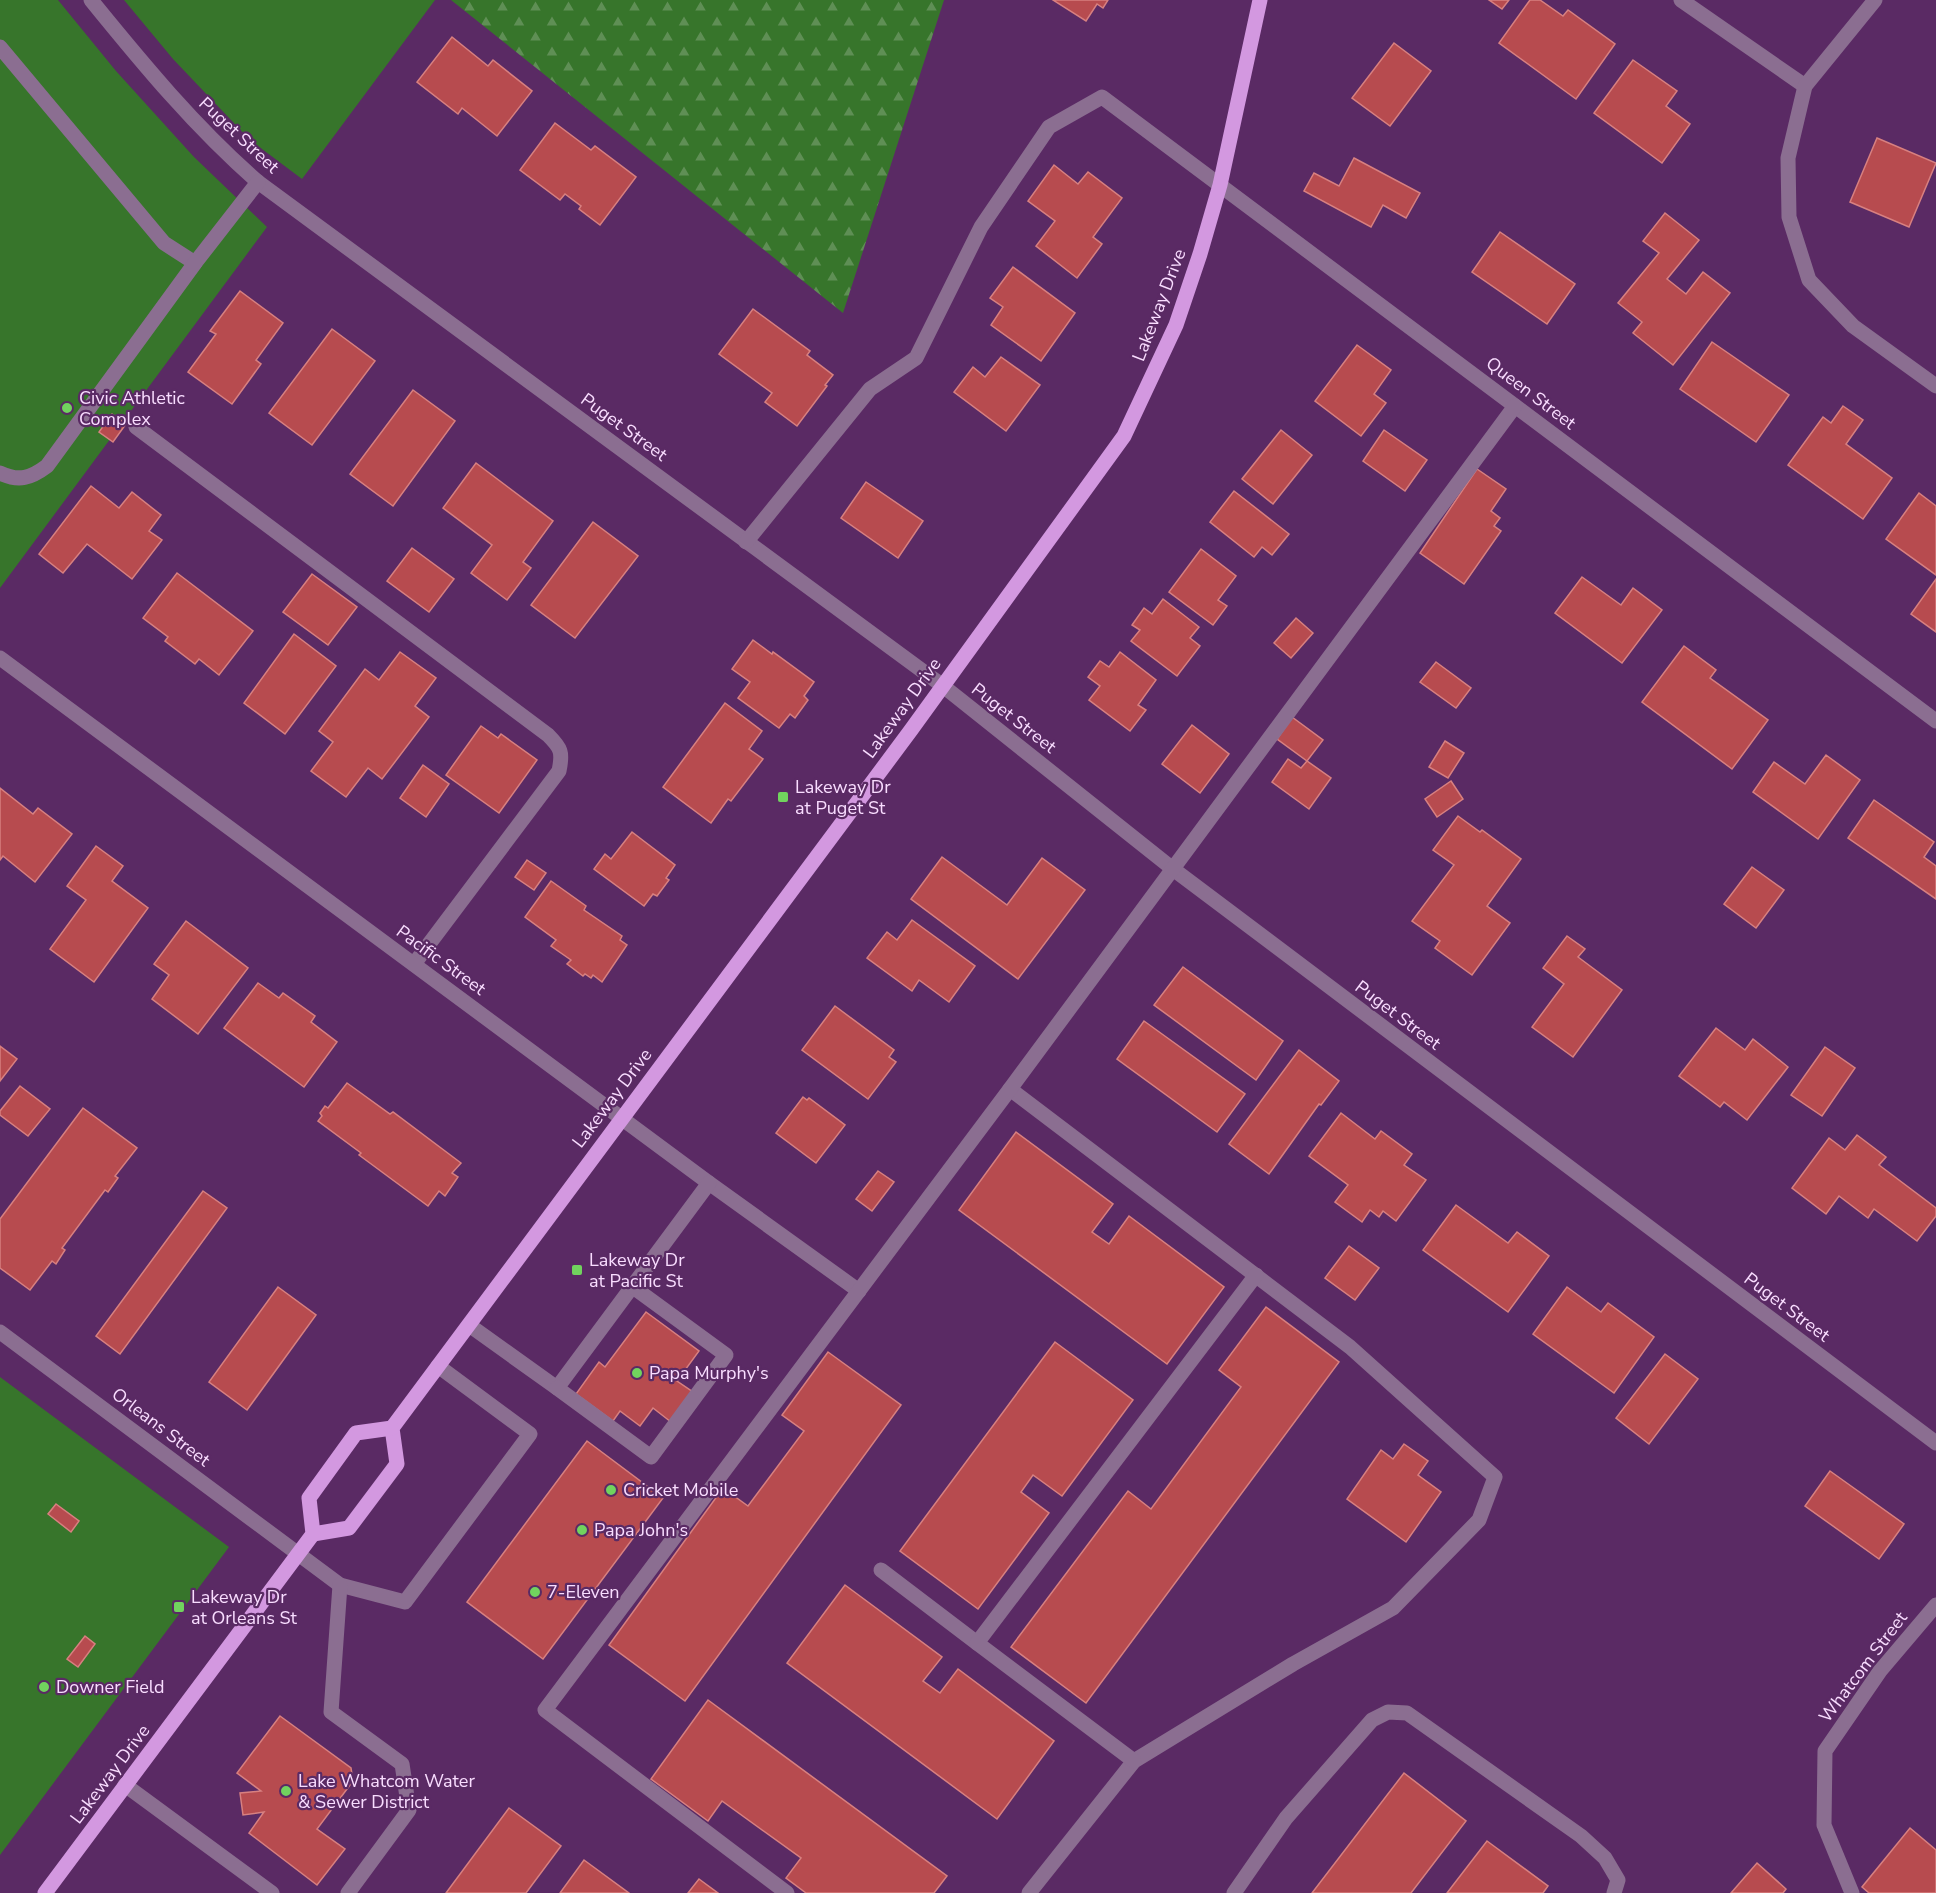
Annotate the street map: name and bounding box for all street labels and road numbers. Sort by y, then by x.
street label: Puget Street [194,92,285,179]
street label: Lakeway Drive [1127,245,1191,365]
street label: Queen Street [1481,351,1582,435]
street label: Puget Street [576,387,673,467]
street label: Lakeway Drive [857,653,947,763]
street label: Puget Street [967,677,1062,759]
street label: Pacific Street [391,919,491,1001]
street label: Puget Street [1350,975,1446,1056]
street label: Lakeway Drive [567,1043,657,1153]
street label: Puget Street [1739,1267,1835,1348]
street label: Orleans Street [107,1382,216,1472]
street label: Whatcom Street [1813,1606,1913,1727]
street label: Lakeway Drive [65,1719,155,1829]

